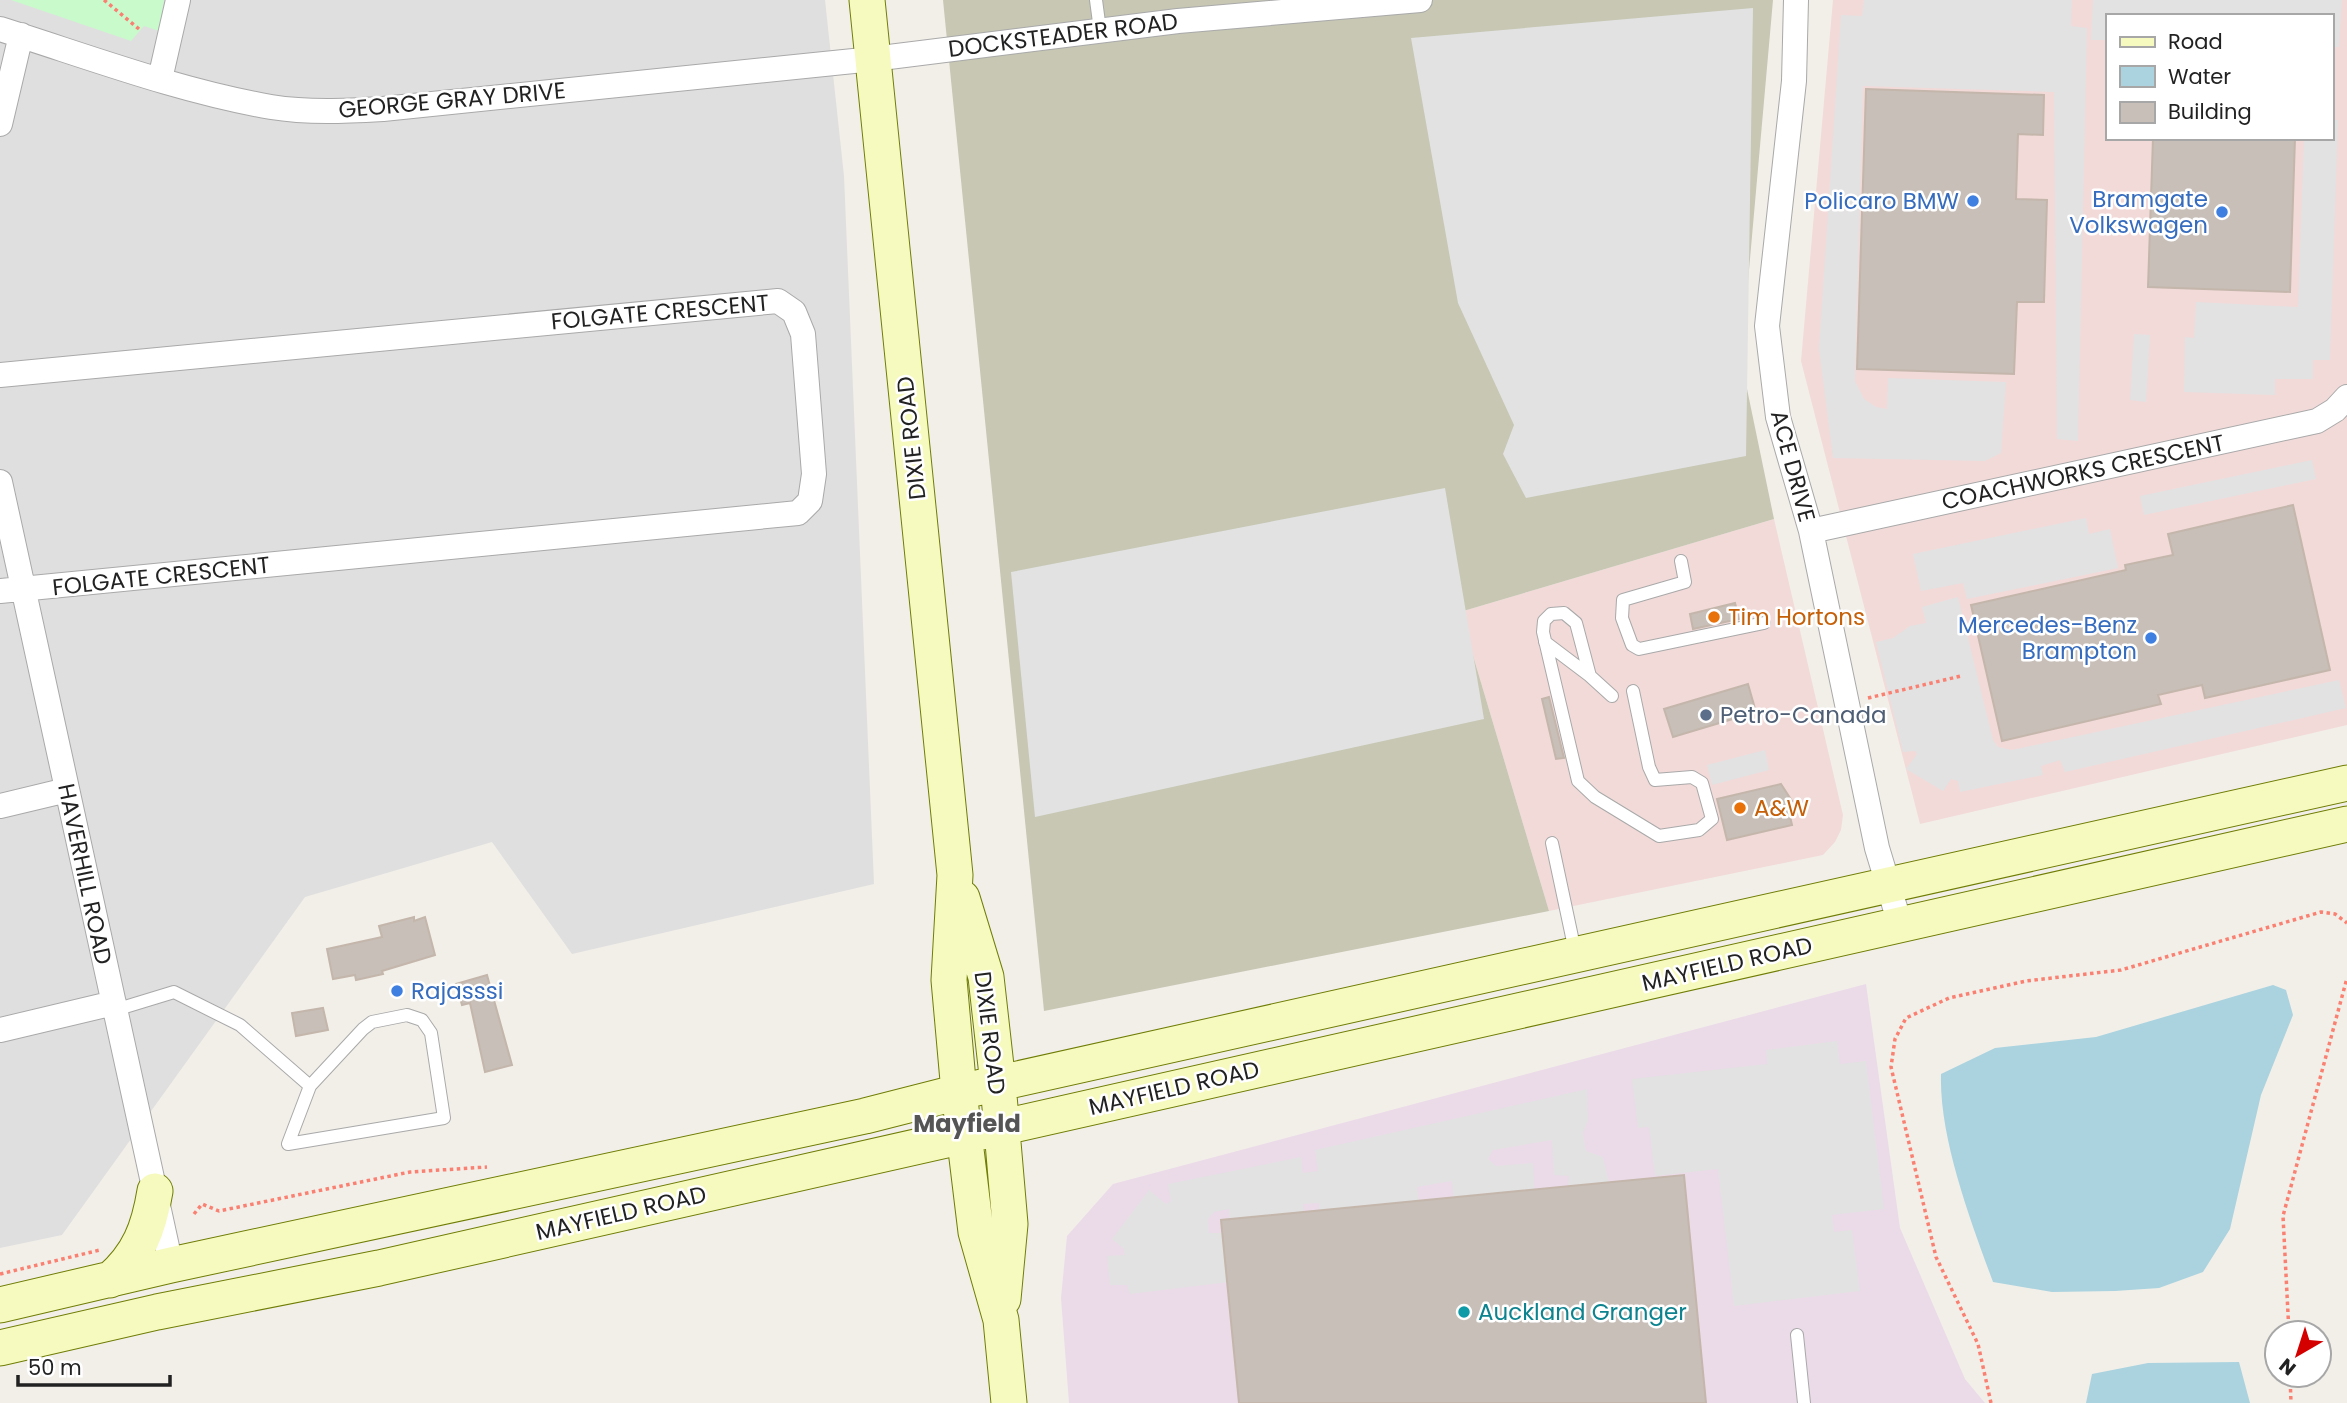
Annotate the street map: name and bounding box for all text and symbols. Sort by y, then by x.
street label: DOCKSTEADER ROAD [946,5,1180,65]
legend [2106,14,2333,140]
text: Road [2168,27,2223,56]
text: Water [2168,62,2231,91]
street label: GEORGE GRAY DRIVE [337,74,567,126]
text: Building [2168,97,2252,126]
place label: Bramgate Volkswagen [2069,183,2208,241]
place label: Policaro BMW [1804,185,1959,217]
marker: Policaro BMW [1965,193,1981,209]
marker: Bramgate Volkswagen [2214,204,2230,220]
street label: FOLGATE CRESCENT [550,287,770,337]
street label: DIXIE ROAD [889,375,933,501]
street label: ACE DRIVE [1763,407,1823,525]
street label: COACHWORKS CRESCENT [1939,426,2227,518]
street label: FOLGATE CRESCENT [51,549,271,603]
place label: Tim Hortons [1728,601,1865,633]
marker: Tim Hortons [1706,609,1722,625]
place label: Mercedes-Benz Brampton [1958,609,2137,667]
marker: Mercedes-Benz Brampton [2143,630,2159,646]
place label: Petro-Canada [1720,699,1887,731]
marker: Petro-Canada [1698,707,1714,723]
street label: HAVERHILL ROAD [50,781,120,967]
place label: A&W [1754,792,1809,824]
marker: A&W [1732,800,1748,816]
street label: MAYFIELD ROAD [1639,929,1815,999]
street label: DIXIE ROAD [967,970,1013,1096]
place label: Rajasssi [411,975,503,1007]
marker: Rajasssi [389,983,405,999]
street label: MAYFIELD ROAD [1086,1053,1262,1123]
district label: Mayfield [913,1107,1021,1140]
street label: MAYFIELD ROAD [533,1178,709,1248]
place label: Auckland Granger [1478,1296,1687,1328]
marker: Auckland Granger [1456,1304,1472,1320]
north arrow [2263,1319,2333,1389]
scale bar [18,1344,170,1388]
text: N [2274,1352,2302,1382]
text: 50 m [28,1353,82,1382]

